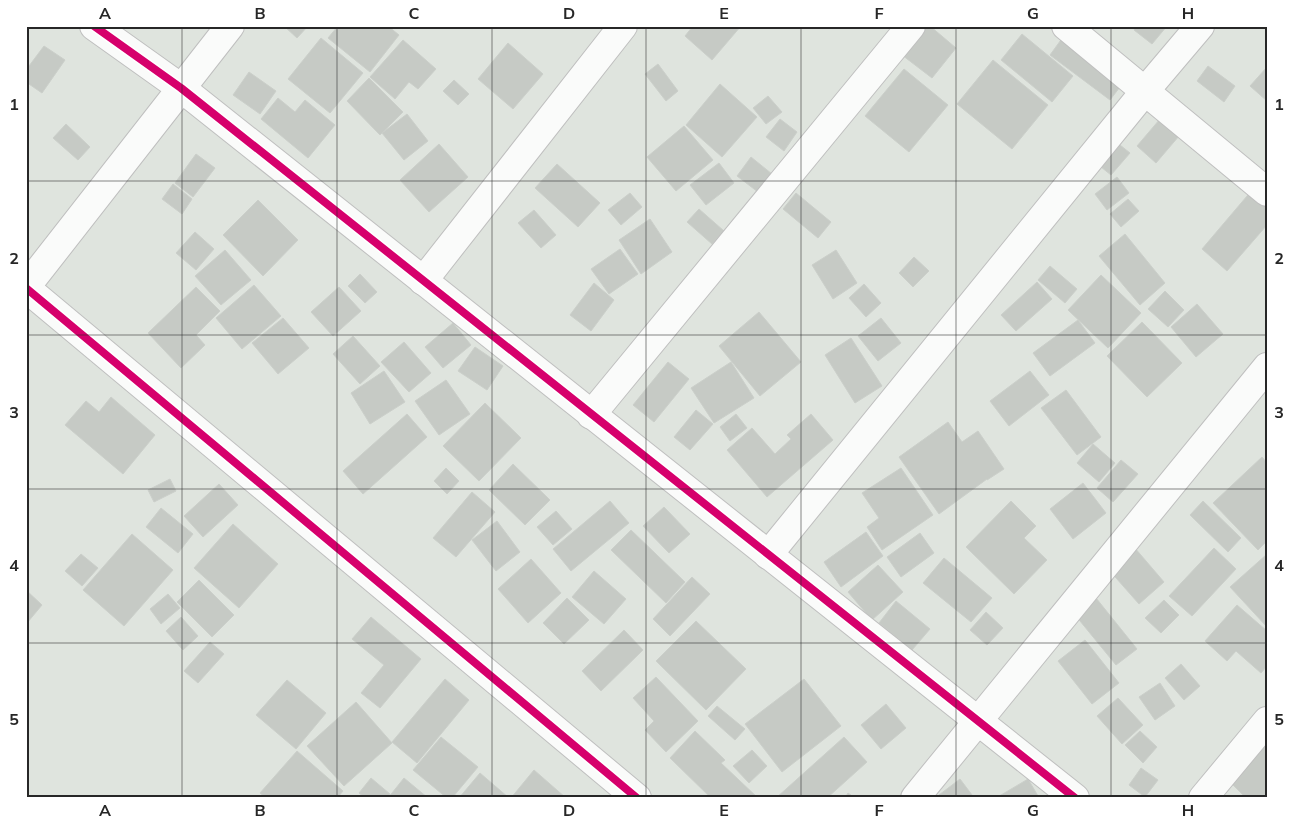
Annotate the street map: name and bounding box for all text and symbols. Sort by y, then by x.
text: A [99,3,111,23]
text: B [254,3,266,23]
text: C [409,3,420,23]
text: D [563,3,575,23]
text: E [719,3,729,23]
text: F [874,3,884,23]
text: G [1027,3,1039,23]
text: H [1182,3,1194,23]
text: 1 [9,94,19,114]
text: 1 [1274,94,1284,114]
text: 2 [9,248,19,268]
text: 2 [1274,248,1284,268]
text: 3 [9,402,19,422]
text: 3 [1274,402,1284,422]
text: 4 [9,555,19,575]
text: 4 [1274,555,1284,575]
text: 5 [9,709,19,729]
text: 5 [1274,709,1284,729]
text: A [99,800,111,820]
text: B [254,800,266,820]
text: C [409,800,420,820]
text: D [563,800,575,820]
text: E [719,800,729,820]
text: F [874,800,884,820]
text: G [1027,800,1039,820]
text: H [1182,800,1194,820]

